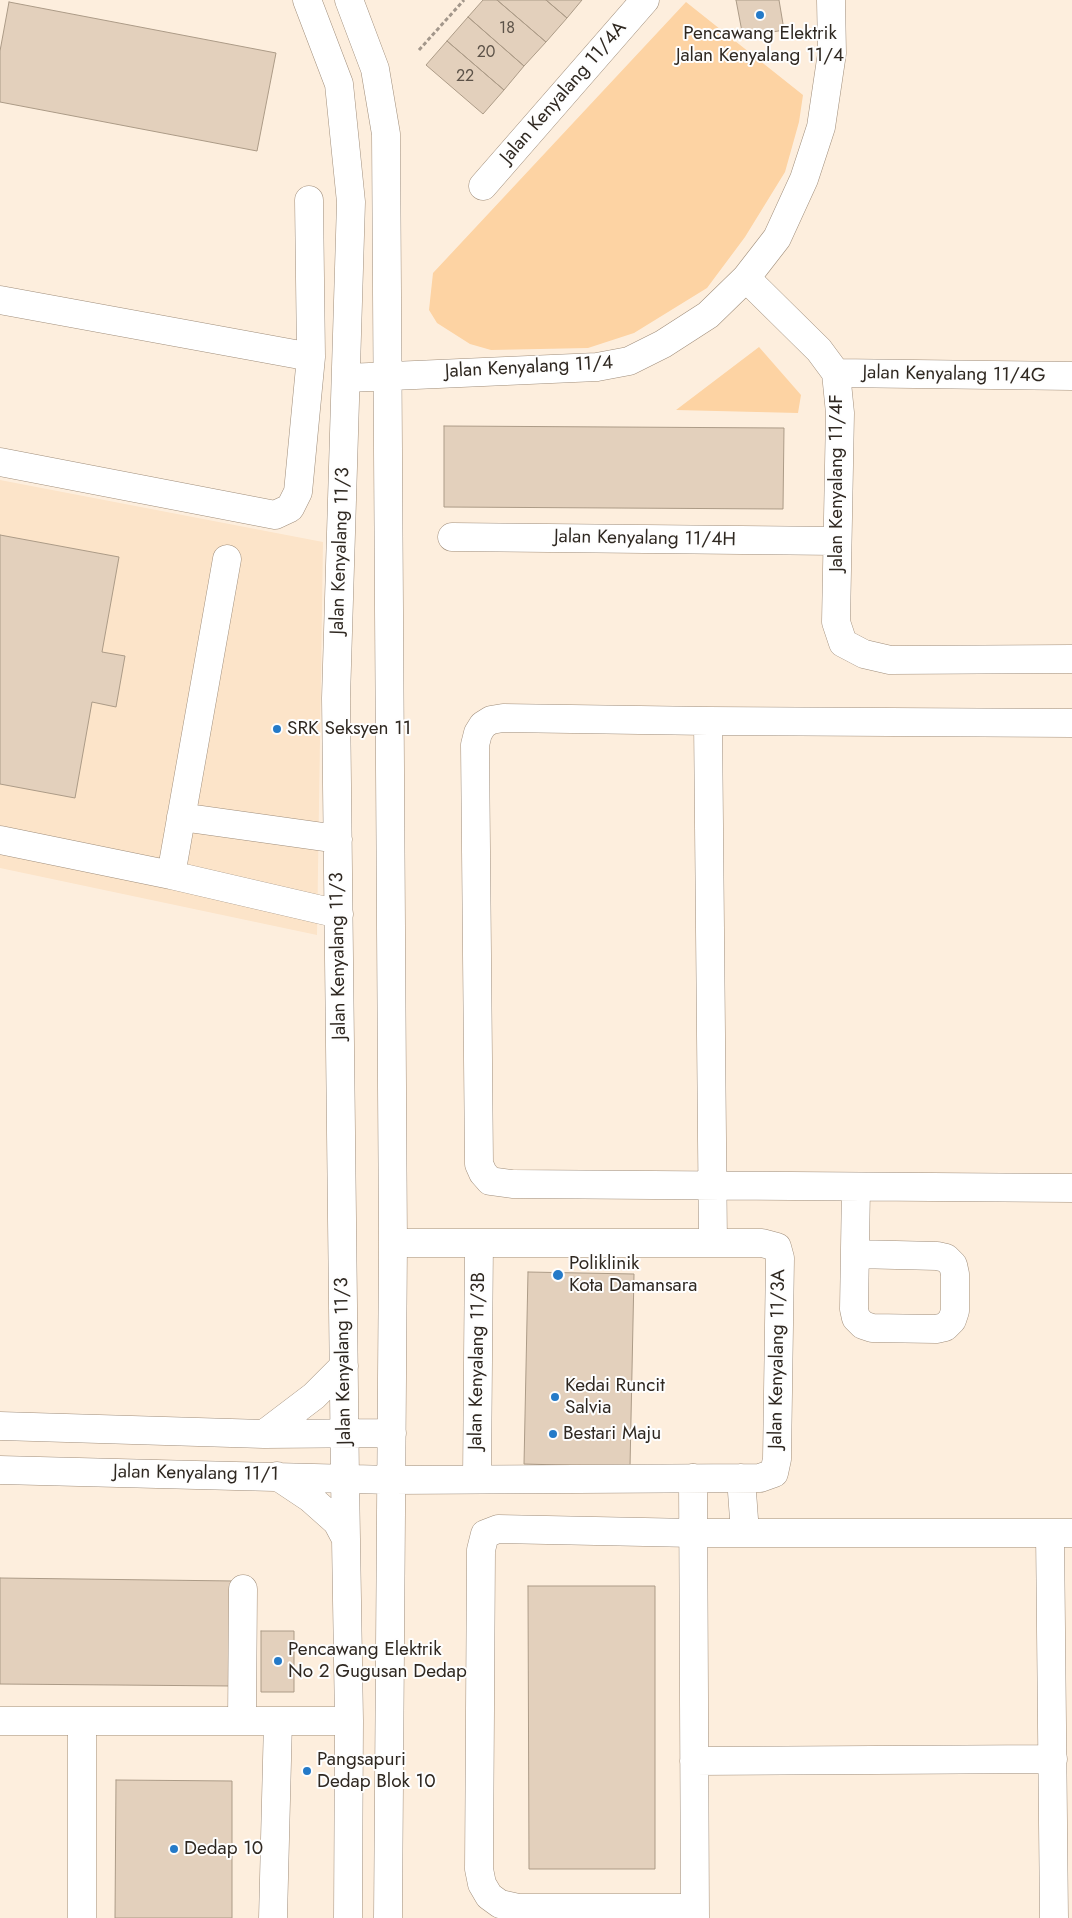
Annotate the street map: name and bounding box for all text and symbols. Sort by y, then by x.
marker: Pencawang Elektrik Jalan Kenyalang 11/4 [754,9,766,21]
street label: Jalan Kenyalang 11/4A [496,17,632,169]
house number: 18 [499,19,515,39]
place label: Pencawang Elektrik Jalan Kenyalang 11/4 [676,23,844,67]
house number: 20 [477,43,495,63]
house number: 22 [456,67,474,87]
street label: Jalan Kenyalang 11/4 [444,352,614,384]
street label: Jalan Kenyalang 11/4G [862,362,1046,388]
street label: Jalan Kenyalang 11/4F [826,394,848,572]
street label: Jalan Kenyalang 11/3 [327,467,355,635]
street label: Jalan Kenyalang 11/4H [554,526,736,552]
place label: SRK Seksyen 11 [287,718,411,740]
marker: SRK Seksyen 11 [271,723,283,735]
street label: Jalan Kenyalang 11/3 [326,872,352,1040]
place label: Poliklinik Kota Damansara [569,1253,697,1297]
marker: Poliklinik Kota Damansara [551,1268,565,1282]
street label: Jalan Kenyalang 11/3A [765,1269,791,1449]
street label: Jalan Kenyalang 11/3B [465,1272,491,1450]
street label: Jalan Kenyalang 11/3 [331,1277,357,1445]
place label: Kedai Runcit Salvia [565,1375,665,1419]
marker: Kedai Runcit Salvia [549,1391,561,1403]
place label: Bestari Maju [563,1423,661,1445]
marker: Bestari Maju [547,1428,559,1440]
street label: Jalan Kenyalang 11/1 [113,1461,279,1487]
place label: Pencawang Elektrik No 2 Gugusan Dedap [288,1639,467,1683]
marker: Pencawang Elektrik No 2 Gugusan Dedap [272,1655,284,1667]
place label: Pangsapuri Dedap Blok 10 [317,1749,436,1793]
marker: Pangsapuri Dedap Blok 10 [301,1765,313,1777]
place label: Dedap 10 [184,1838,263,1860]
marker: Dedap 10 [168,1843,180,1855]

